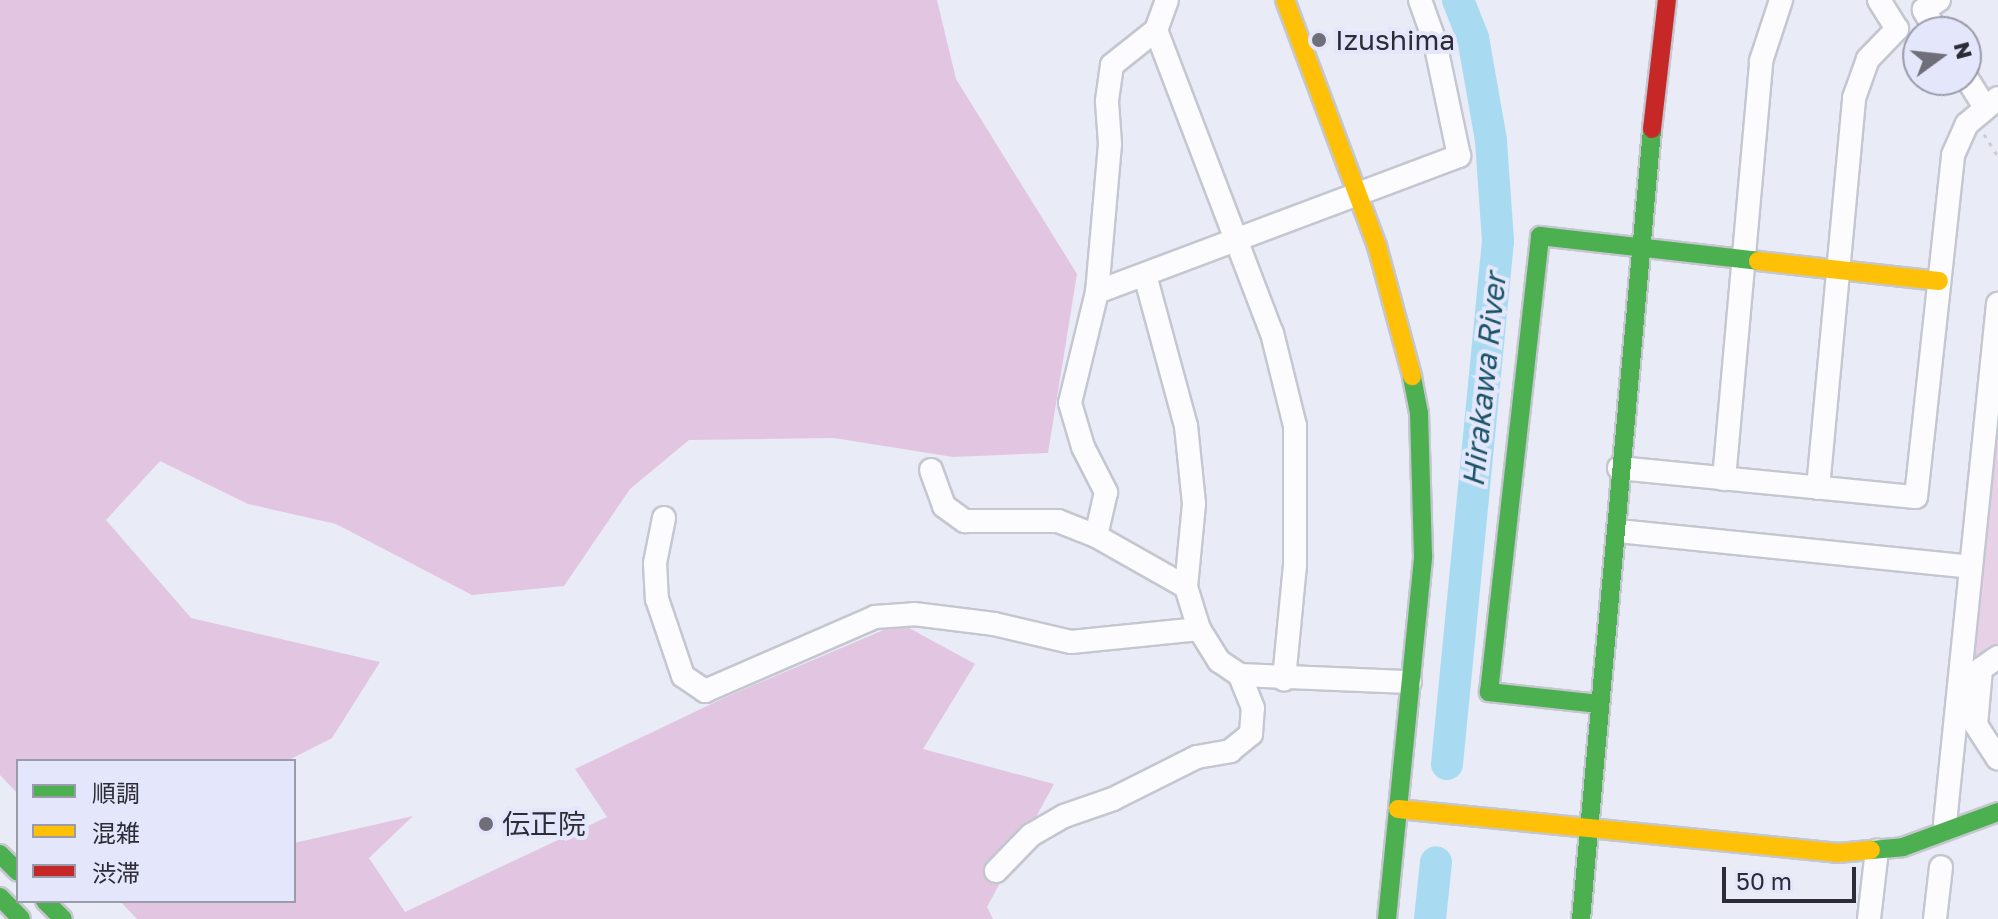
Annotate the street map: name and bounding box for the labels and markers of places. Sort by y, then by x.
place label: Izushima [1335,23,1455,57]
marker: Izushima [1310,31,1328,49]
place label: 伝正院 [502,807,586,841]
marker: 伝正院 [477,815,495,833]

